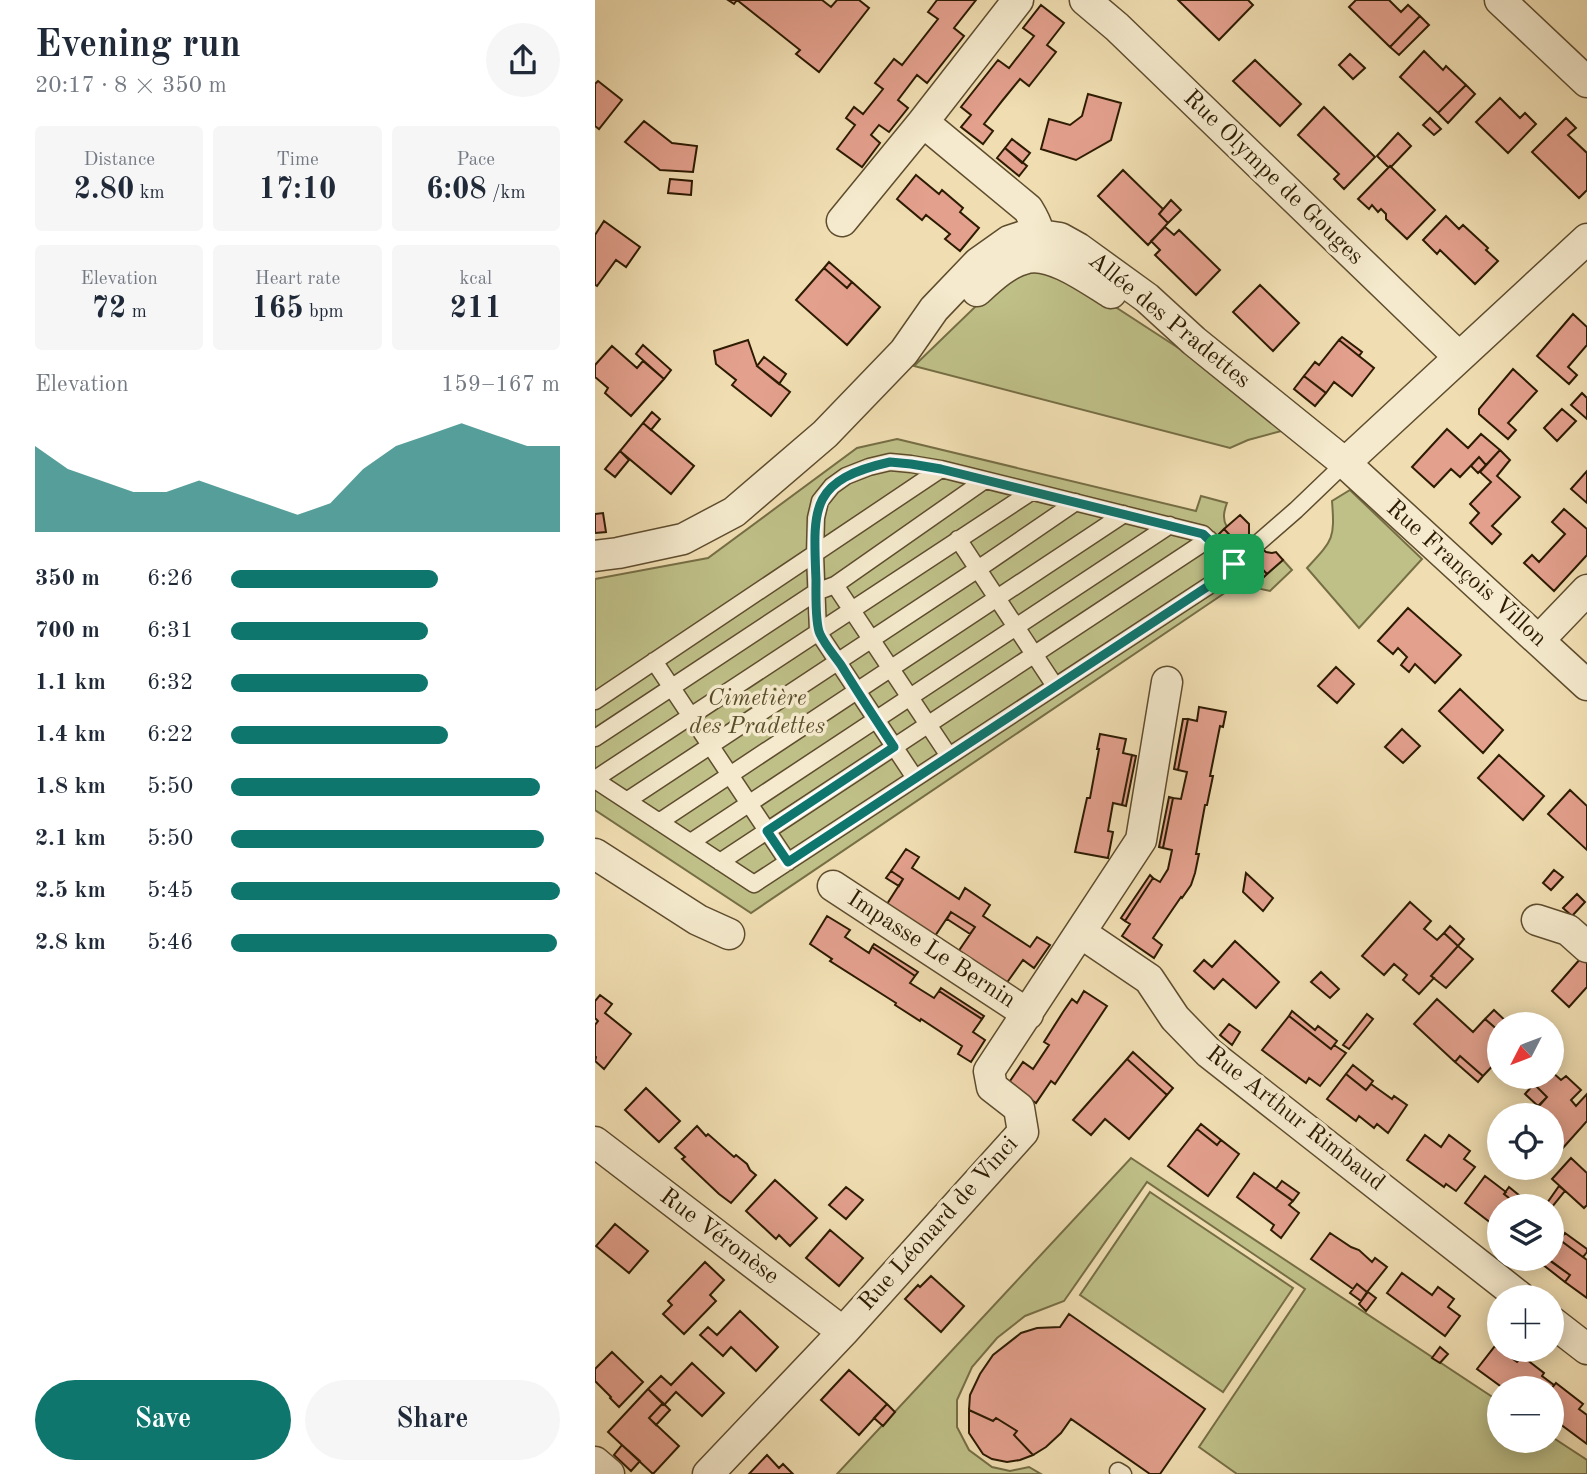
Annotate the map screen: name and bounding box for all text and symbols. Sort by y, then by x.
button: share [486,23,560,97]
text: Evening run [35,27,241,65]
text: 20:17 · 8 × 350 m [35,74,227,97]
street label: Rue Olympe de Gouges [1178,86,1368,270]
text: Distance [83,151,155,170]
text: Time [276,151,319,170]
text: Pace [457,151,495,170]
text: 2.80 [74,175,134,205]
text: 17:10 [258,175,336,205]
text: 6:08 [426,175,487,205]
text: km [134,184,165,203]
text: /km [487,184,526,203]
street label: Allée des Pradettes [1083,249,1255,393]
text: Elevation [81,270,158,289]
text: Heart rate [255,270,340,289]
text: kcal [459,270,492,289]
text: 72 [92,294,126,324]
text: 165 [251,294,304,324]
text: 211 [450,294,502,324]
text: m [126,303,147,322]
text: bpm [304,303,344,322]
text: Elevation [35,373,129,396]
text: 159–167 m [441,373,560,396]
street label: Rue François Villon [1381,496,1551,652]
pin [1204,534,1264,594]
icon: arrive [1215,545,1253,583]
text: 350 m [35,567,100,590]
text: 6:26 [147,567,193,590]
text: 700 m [35,619,100,642]
text: 6:31 [147,619,193,642]
text: 1.1 km [35,671,106,694]
text: 6:32 [147,671,193,694]
park label: Cimetière des Pradettes [689,687,825,739]
text: 1.4 km [35,723,106,746]
text: 6:22 [147,723,193,746]
text: 1.8 km [35,775,106,798]
text: 5:50 [147,775,193,798]
text: 2.1 km [35,827,106,850]
text: 5:50 [147,827,193,850]
text: 2.5 km [35,879,106,902]
text: 5:45 [147,879,193,902]
street label: Impasse Le Bernin [843,887,1019,1013]
text: 2.8 km [35,931,106,954]
text: 5:46 [147,931,193,954]
north arrow [1487,1012,1565,1088]
map controls [1487,1012,1564,1453]
street label: Rue Arthur Rimbaud [1201,1042,1389,1196]
button: locate [1487,1103,1564,1180]
street label: Rue Léonard de Vinci [855,1132,1023,1316]
street label: Rue Véronèse [655,1185,783,1289]
button: layers [1487,1194,1564,1271]
button: + [1487,1285,1564,1362]
button: − [1487,1376,1564,1453]
button: Save [35,1380,291,1460]
button: Share [305,1380,560,1460]

